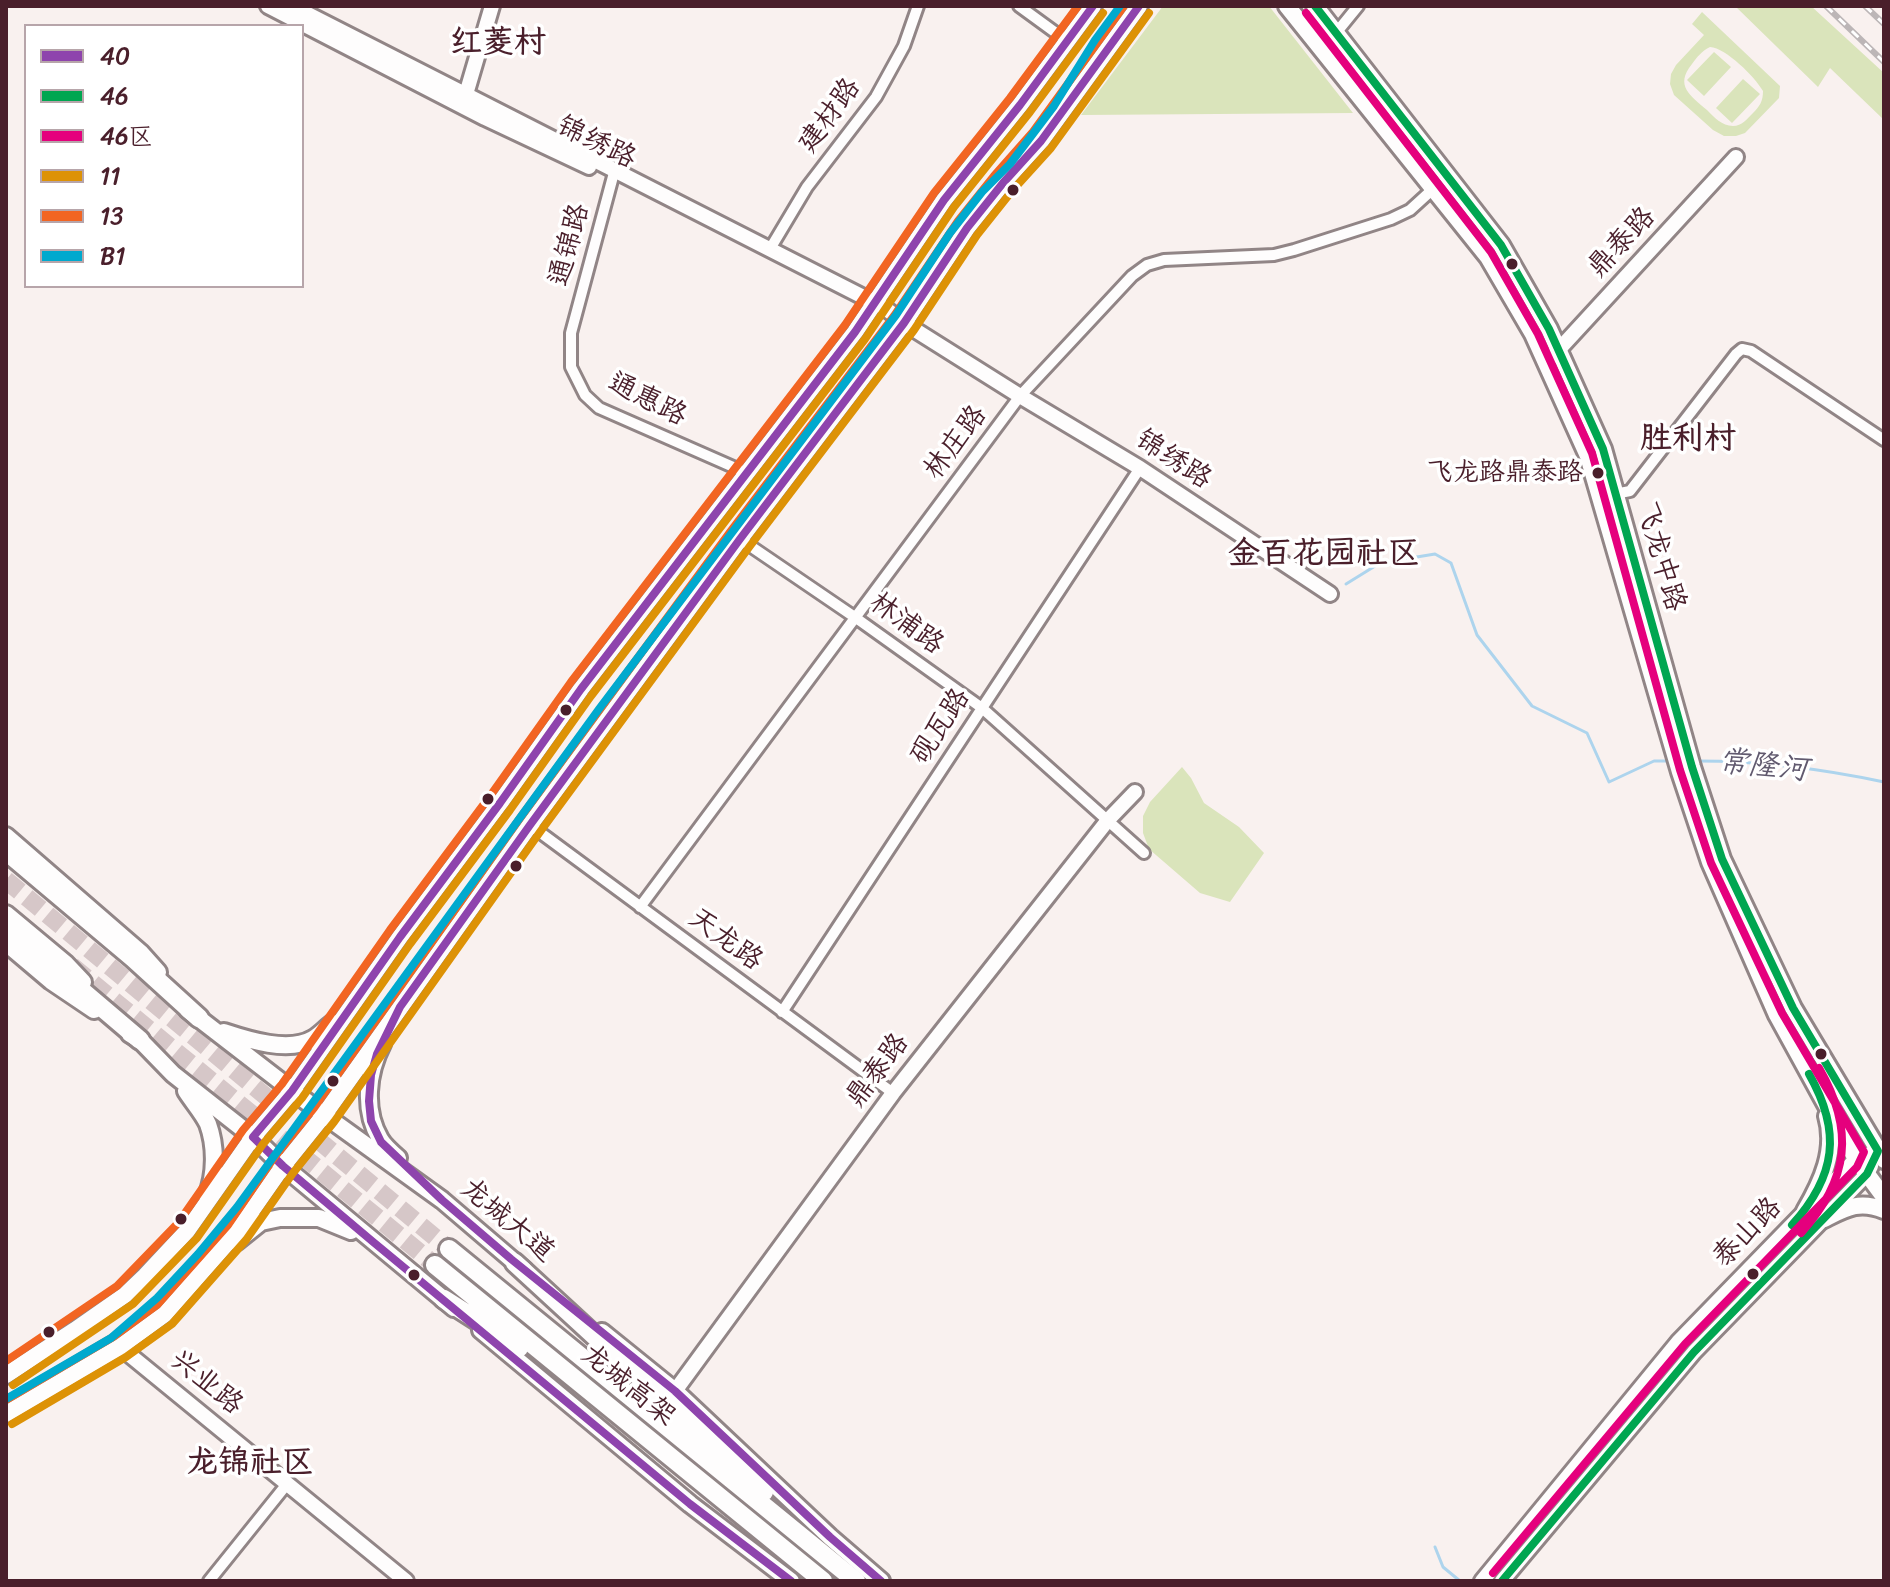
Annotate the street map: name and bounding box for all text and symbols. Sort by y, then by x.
legend [24,24,304,288]
district label: 红菱村 [450,25,546,63]
text: 40 [100,35,130,77]
street label: 建材路 [792,72,868,160]
text: 46 [100,75,129,117]
street label: 锦绣路 [551,109,641,177]
text: 46区 [100,115,153,157]
text: 11 [100,155,121,197]
unlabelled marker [1005,182,1021,198]
text: 13 [100,195,123,237]
street label: 通锦路 [543,200,597,290]
street label: 鼎泰路 [1581,201,1663,285]
text: B1 [100,235,125,277]
unlabelled marker [1504,256,1520,272]
street label: 通惠路 [602,366,692,434]
street label: 林庄路 [917,399,995,487]
district label: 胜利村 [1640,421,1736,459]
street label: 锦绣路 [1129,423,1217,497]
place label: 飞龙路鼎泰路 [1427,457,1583,489]
marker: 飞龙路鼎泰路 [1590,465,1606,481]
street label: 飞龙中路 [1628,499,1692,615]
district label: 金百花园社区 [1228,536,1420,574]
street label: 林浦路 [862,586,950,662]
street label: 砚瓦路 [904,683,978,771]
unlabelled marker [558,702,574,718]
water label: 常隆河 [1716,744,1810,790]
unlabelled marker [480,791,496,807]
unlabelled marker [508,858,524,874]
street label: 天龙路 [681,902,769,978]
street label: 鼎泰路 [839,1027,917,1115]
unlabelled marker [1813,1046,1829,1062]
unlabelled marker [325,1073,341,1089]
street label: 龙城大道 [453,1172,561,1270]
street label: 泰山路 [1707,1191,1789,1275]
unlabelled marker [173,1211,189,1227]
unlabelled marker [1745,1266,1761,1282]
unlabelled marker [406,1267,422,1283]
unlabelled marker [41,1324,57,1340]
street label: 龙城高架 [574,1338,682,1434]
street label: 兴业路 [163,1344,249,1422]
district label: 龙锦社区 [186,1445,314,1483]

